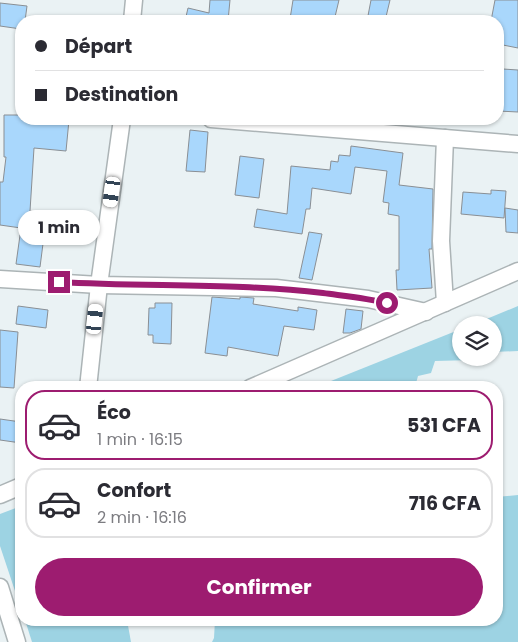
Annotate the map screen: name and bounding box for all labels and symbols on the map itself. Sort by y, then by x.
car [102,176,121,208]
callout: 1 min [18,210,100,244]
route end [48,271,70,293]
route start [376,292,398,314]
car [85,303,104,335]

